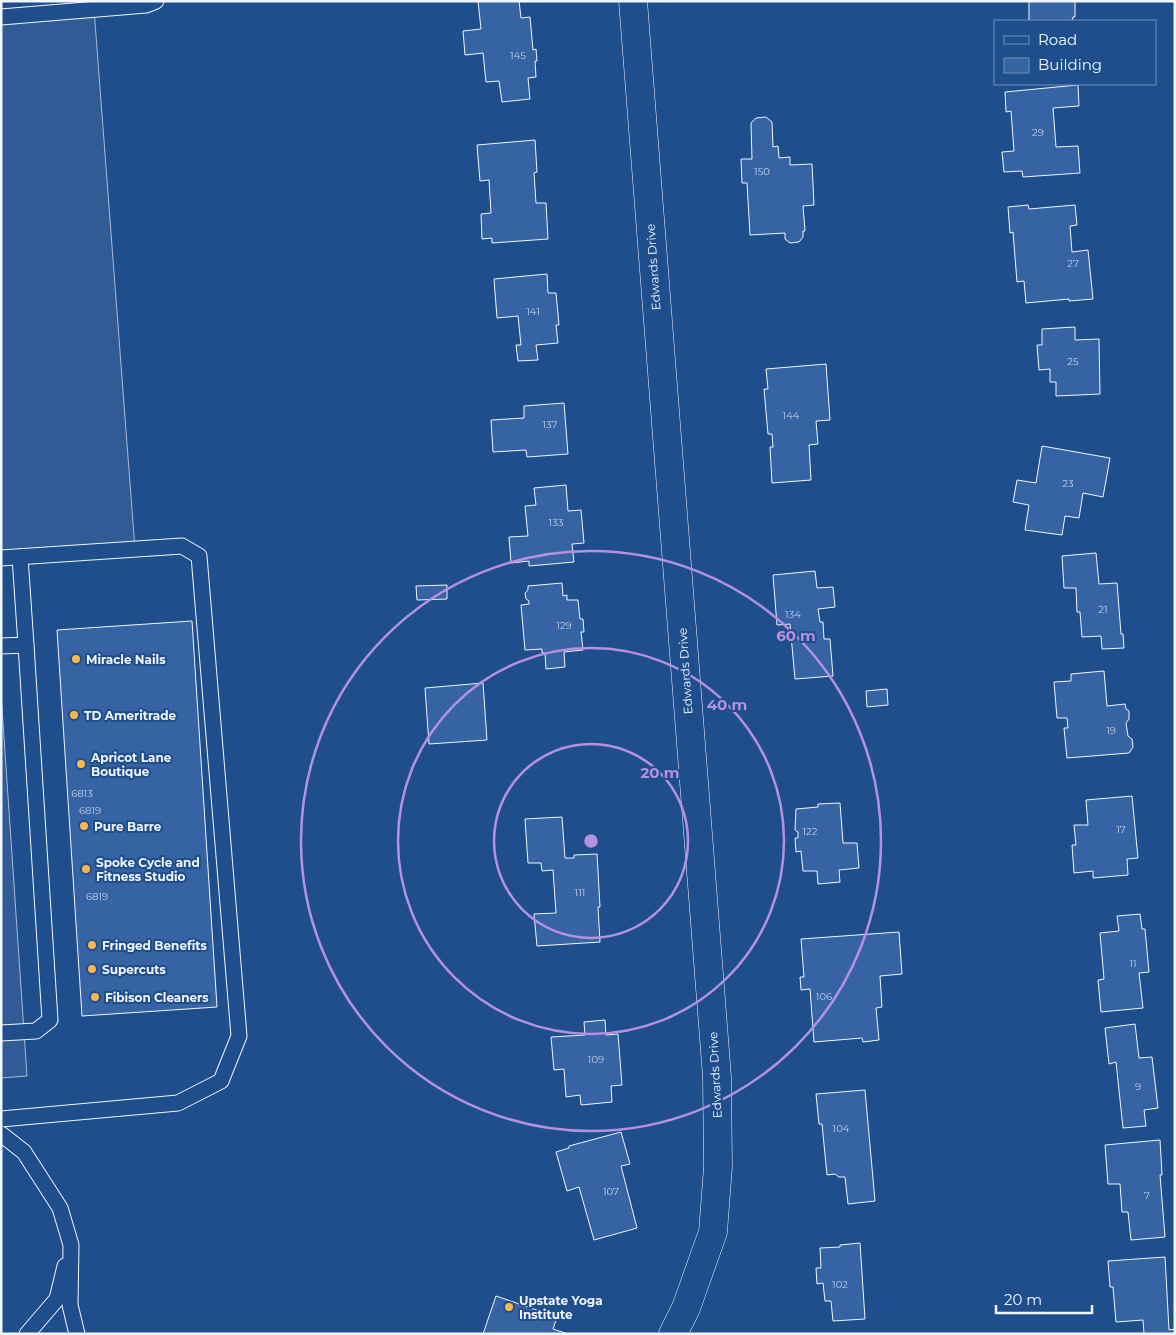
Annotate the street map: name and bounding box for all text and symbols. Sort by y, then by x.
legend [994,20,1156,85]
text: Road [1038,30,1077,49]
house number: 145 [510,49,526,62]
text: Building [1038,55,1102,74]
house number: 29 [1032,126,1044,139]
house number: 150 [754,165,770,178]
street label: Edwards Drive [642,223,664,311]
house number: 27 [1067,257,1079,270]
house number: 141 [526,305,540,318]
house number: 25 [1067,355,1079,368]
house number: 144 [783,409,800,422]
house number: 137 [542,418,558,431]
house number: 23 [1062,477,1074,490]
house number: 133 [549,516,564,529]
house number: 21 [1098,603,1108,616]
house number: 134 [785,608,801,621]
house number: 129 [556,619,572,632]
text: 60 m [776,626,816,645]
street label: Edwards Drive [674,627,696,715]
place label: Miracle Nails [86,652,166,667]
marker: Miracle Nails [70,653,82,665]
text: 40 m [707,695,747,714]
place label: TD Ameritrade [84,708,177,723]
marker: TD Ameritrade [68,709,80,721]
house number: 19 [1106,724,1116,737]
place label: Apricot Lane Boutique [90,750,172,779]
marker: Apricot Lane Boutique [75,758,87,770]
text: 20 m [640,763,680,782]
house number: 6813 [71,787,93,800]
house number: 6819 [79,804,101,817]
place label: Pure Barre [94,819,162,834]
marker: Pure Barre [78,820,90,832]
house number: 17 [1116,823,1126,836]
house number: 122 [803,825,818,838]
centre of rings [582,832,600,850]
place label: Spoke Cycle and Fitness Studio [96,855,200,884]
marker: Spoke Cycle and Fitness Studio [80,863,92,875]
house number: 111 [575,886,585,899]
house number: 6819 [86,890,108,903]
place label: Fringed Benefits [102,938,207,953]
marker: Fringed Benefits [86,939,98,951]
house number: 11 [1129,957,1137,970]
place label: Supercuts [102,962,166,977]
marker: Supercuts [86,963,98,975]
place label: Fibison Cleaners [105,990,209,1005]
house number: 106 [816,990,832,1003]
marker: Fibison Cleaners [89,991,101,1003]
street label: Edwards Drive [705,1031,725,1119]
house number: 109 [588,1053,604,1066]
house number: 9 [1135,1080,1141,1093]
house number: 104 [833,1122,850,1135]
house number: 107 [603,1185,619,1198]
house number: 7 [1144,1189,1150,1202]
house number: 102 [832,1278,848,1291]
scale bar [996,1282,1092,1314]
text: 20 m [1004,1290,1042,1309]
place label: Upstate Yoga Institute [519,1293,603,1322]
marker: Upstate Yoga Institute [503,1301,515,1313]

